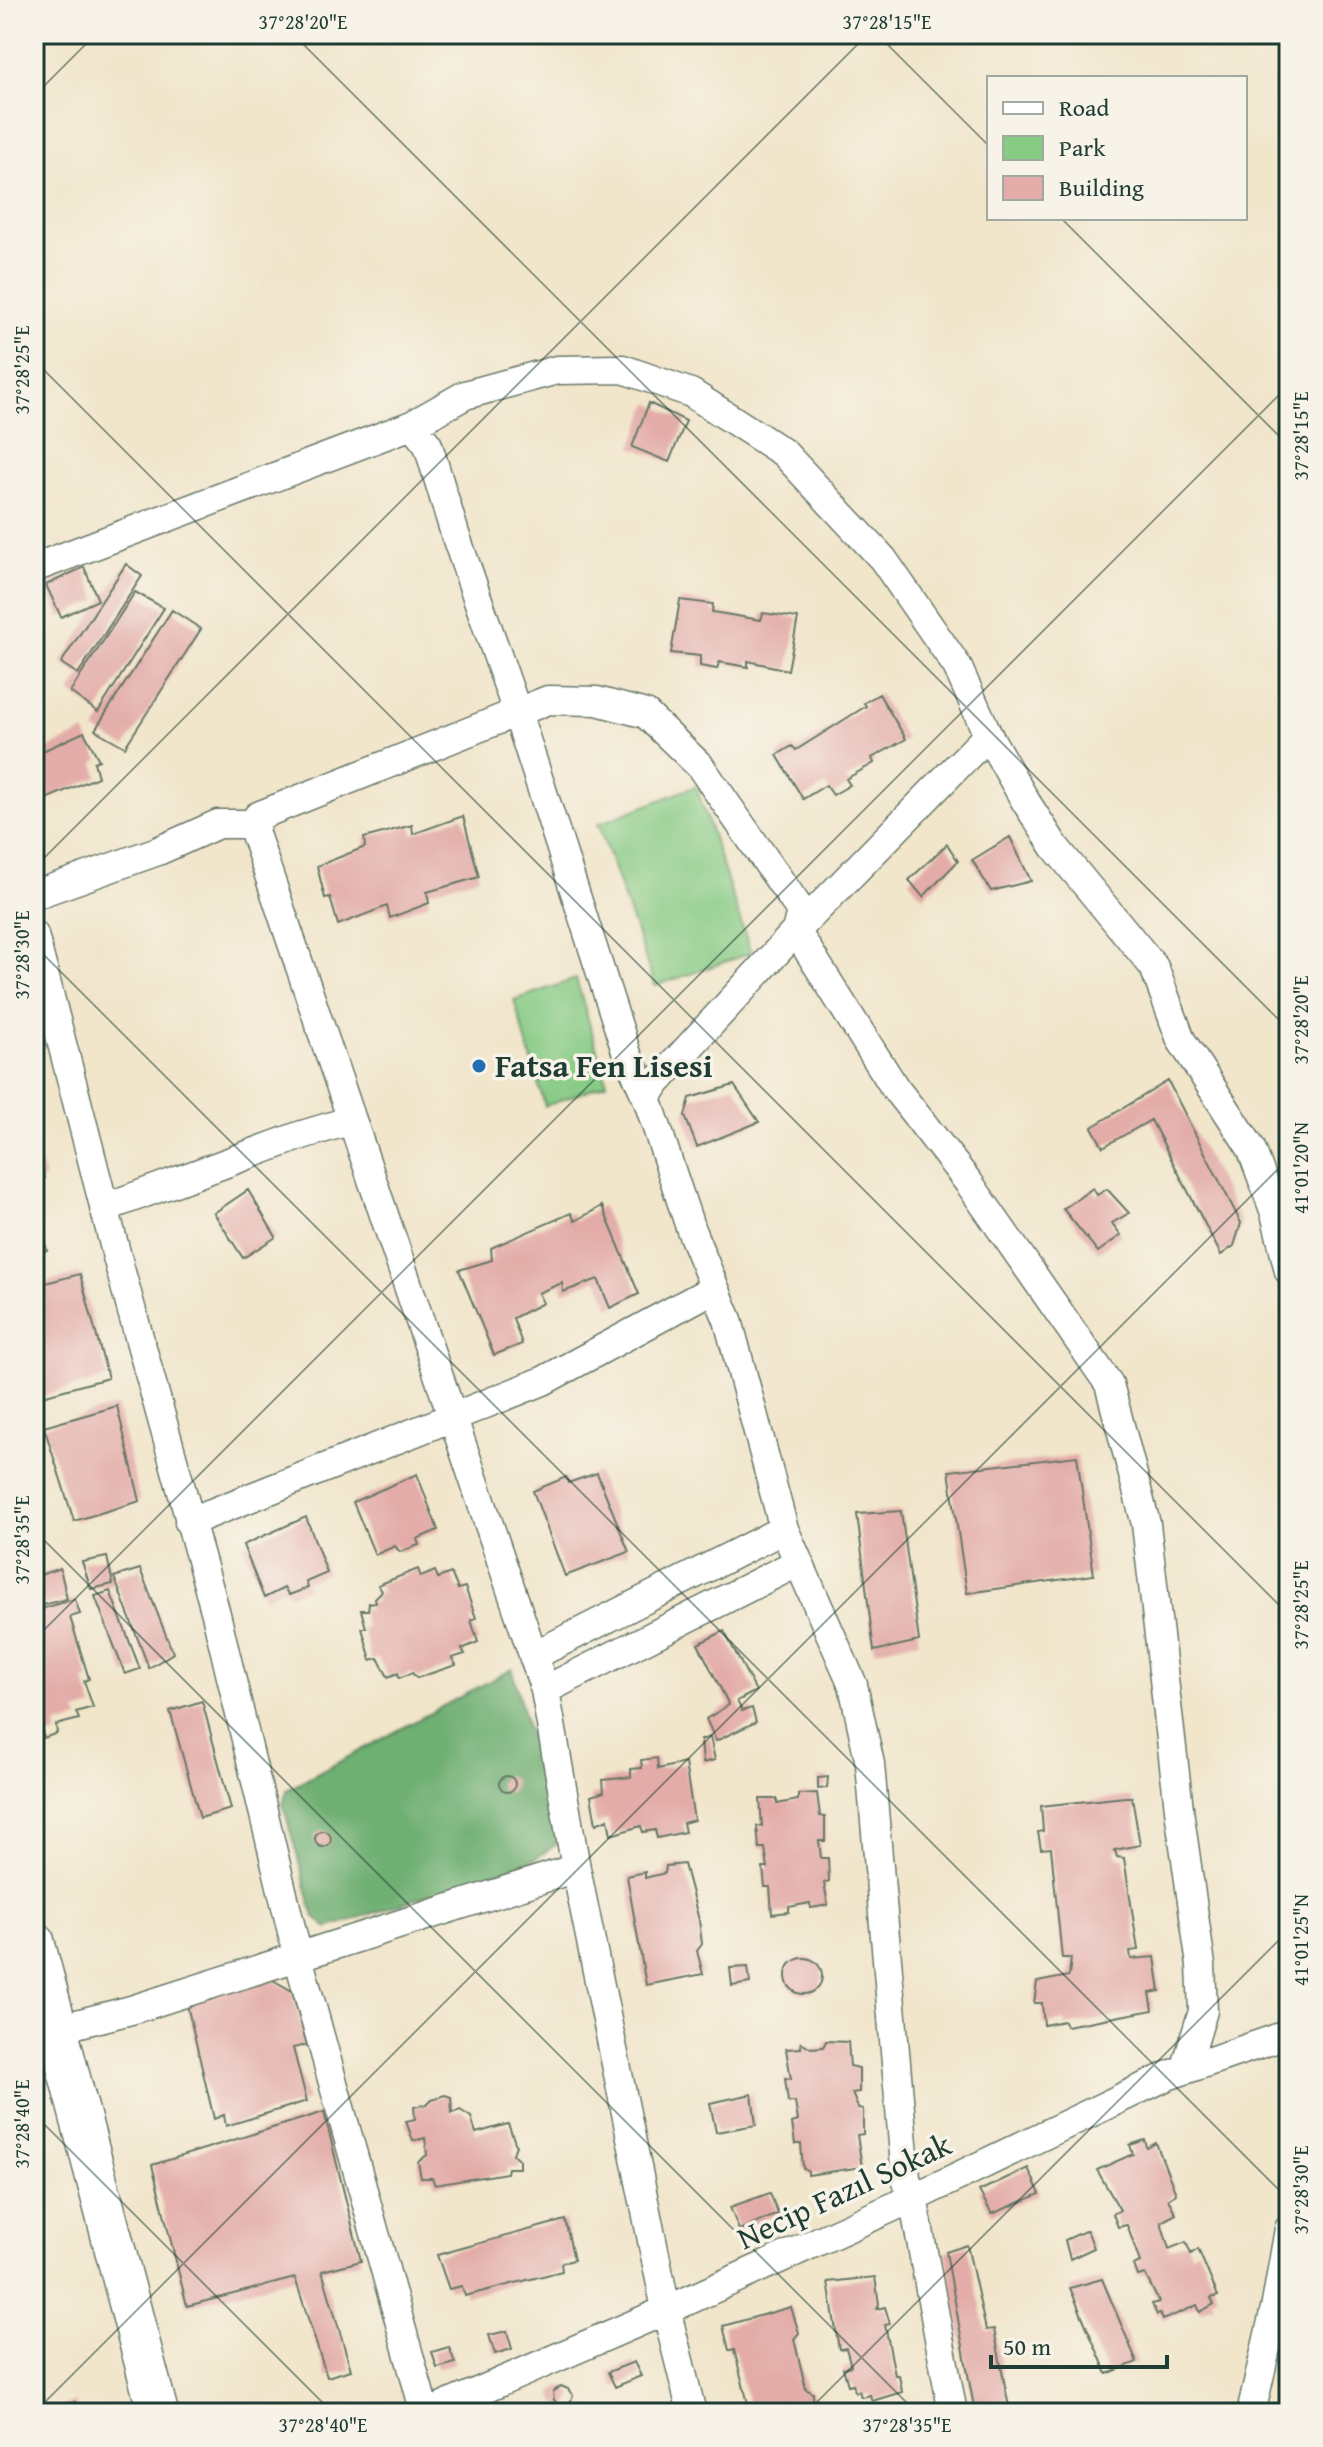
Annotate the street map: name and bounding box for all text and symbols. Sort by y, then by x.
text: 37°28'20"E [259,7,347,36]
text: 37°28'15"E [843,7,931,36]
legend [987,76,1247,220]
text: Road [1059,90,1109,125]
text: Park [1059,130,1106,165]
text: Building [1059,170,1144,205]
text: 37°28'25"E [7,326,36,414]
text: 37°28'15"E [1286,392,1315,480]
text: 37°28'30"E [7,911,36,999]
text: 37°28'20"E [1286,976,1315,1064]
place label: Fatsa Fen Lisesi [495,1042,713,1089]
marker: Fatsa Fen Lisesi [470,1057,488,1075]
text: 41°01'20"N [1286,1122,1315,1214]
text: 37°28'35"E [7,1496,36,1584]
text: 37°28'25"E [1286,1561,1315,1649]
text: 41°01'25"N [1286,1894,1315,1986]
text: 37°28'40"E [7,2080,36,2168]
street label: Necip Fazıl Sokak [729,2120,959,2261]
text: 37°28'30"E [1286,2146,1315,2234]
scale bar [991,2319,1167,2369]
text: 50 m [1003,2329,1051,2364]
text: 37°28'40"E [279,2410,367,2439]
text: 37°28'35"E [863,2410,951,2439]

